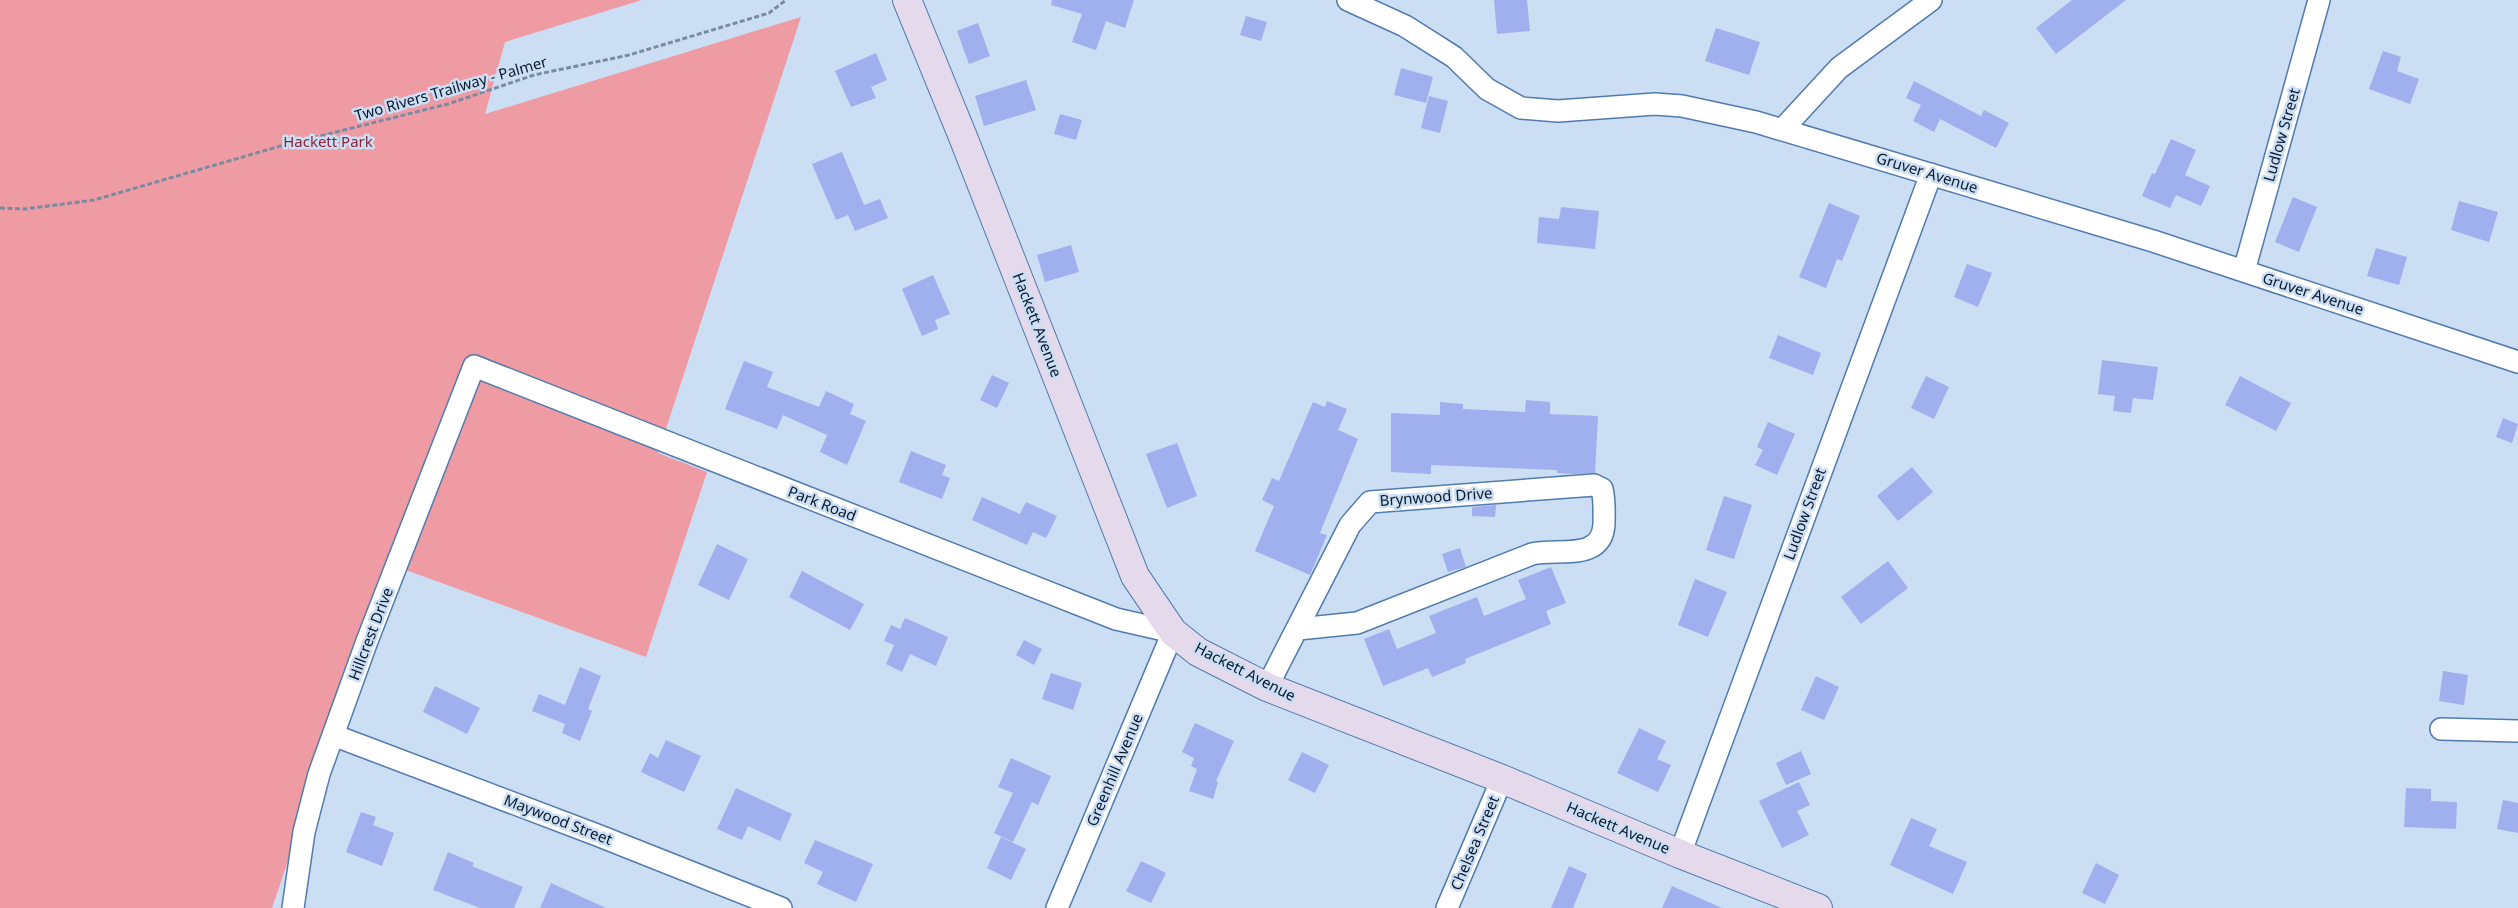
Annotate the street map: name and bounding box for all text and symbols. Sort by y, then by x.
street label: Two Rivers Trailway - Palmer [352,51,549,125]
street label: Ludlow Street [2258,85,2304,184]
park label: Hackett Park [283,131,373,151]
street label: Gruver Avenue [1874,147,1981,197]
street label: Gruver Avenue [2260,267,2366,319]
street label: Hackett Avenue [1009,269,1067,380]
street label: Ludlow Street [1778,464,1830,562]
street label: Park Road [785,481,859,525]
street label: Brynwood Drive [1379,482,1493,510]
street label: Hillcrest Drive [343,584,397,683]
street label: Hackett Avenue [1192,637,1299,705]
street label: Greenhill Avenue [1081,710,1147,829]
street label: Maywood Street [501,789,616,849]
street label: Chelsea Street [1445,792,1503,893]
street label: Hackett Avenue [1564,796,1673,858]

